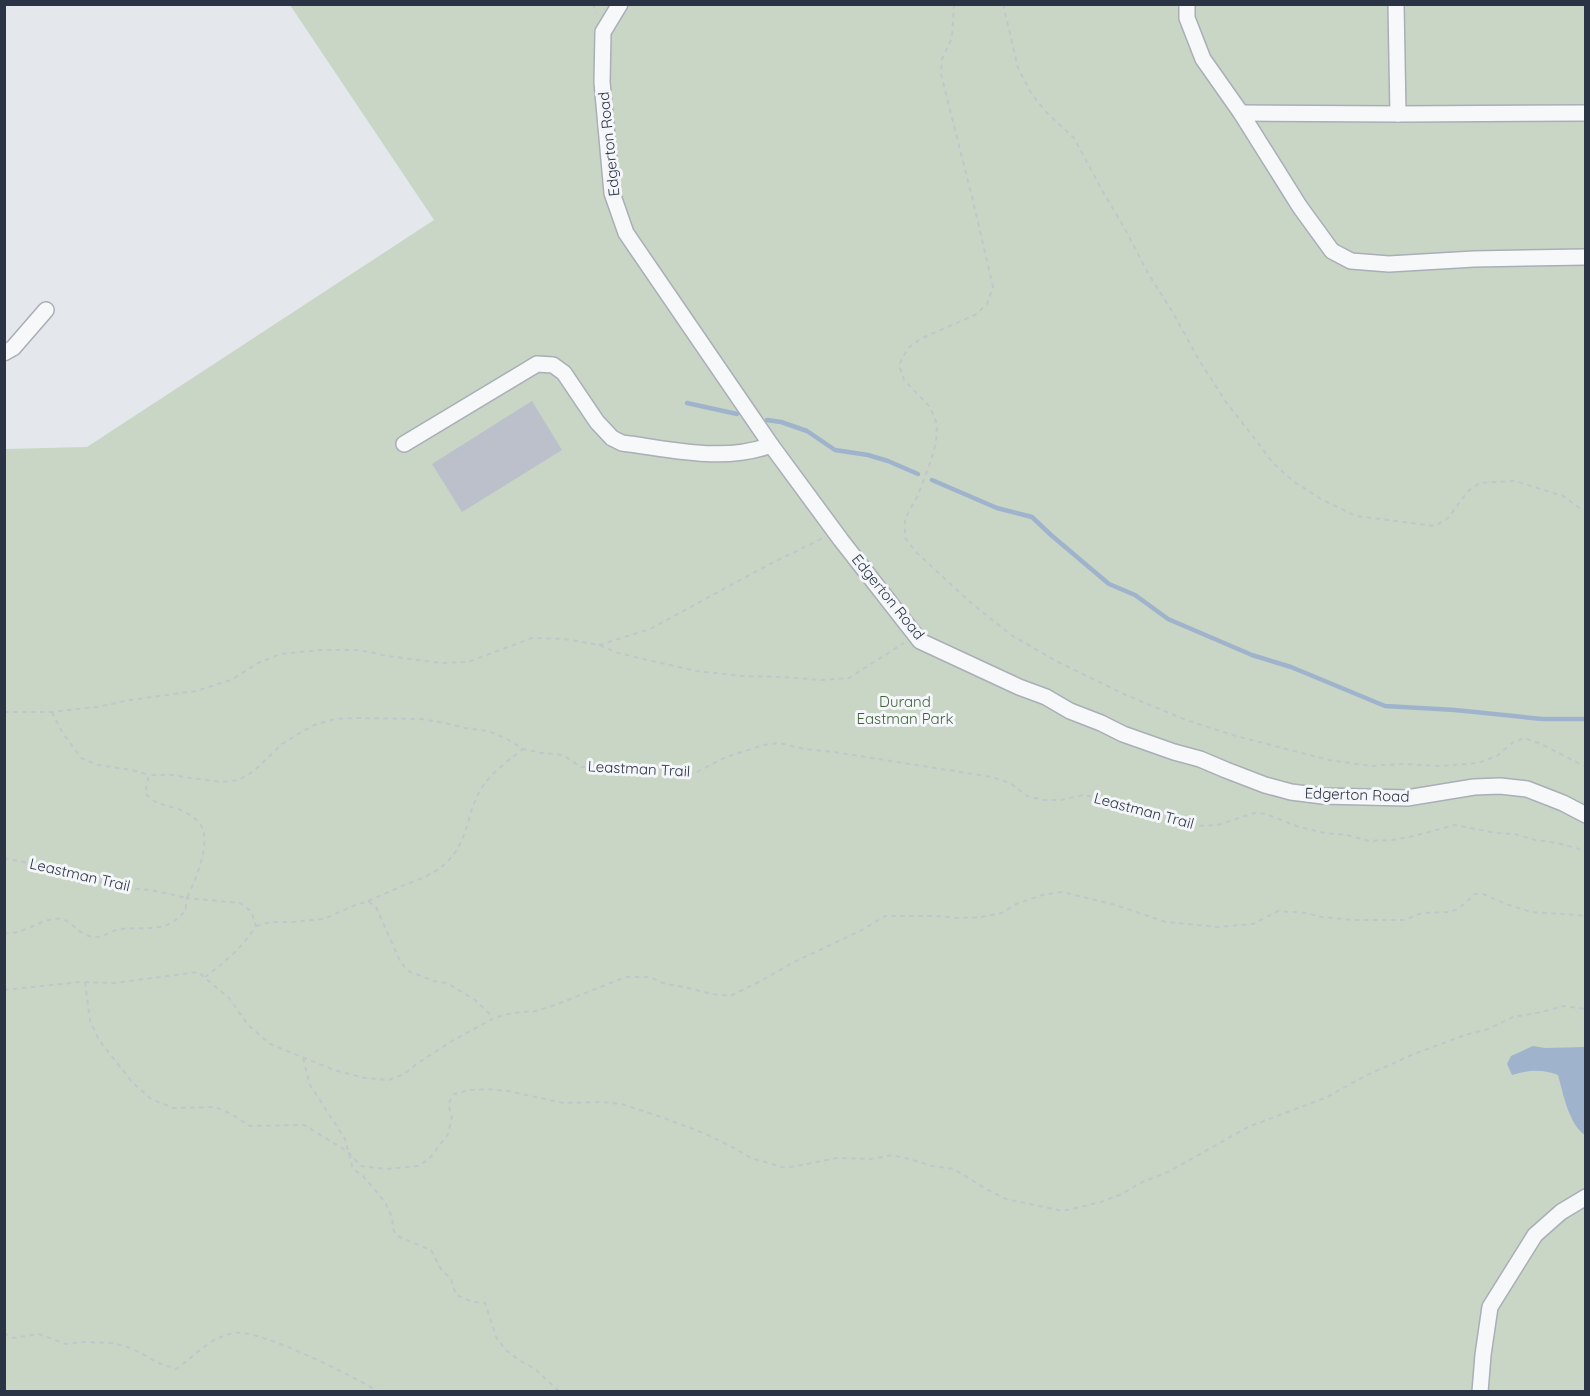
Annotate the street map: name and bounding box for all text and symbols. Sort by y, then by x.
street label: Edgerton Road [594,91,623,197]
street label: Edgerton Road [848,550,929,643]
park label: Durand Eastman Park [856,692,954,728]
street label: Leastman Trail [587,756,691,781]
street label: Edgerton Road [1304,783,1410,806]
street label: Leastman Trail [1092,788,1196,833]
street label: Leastman Trail [28,854,132,895]

